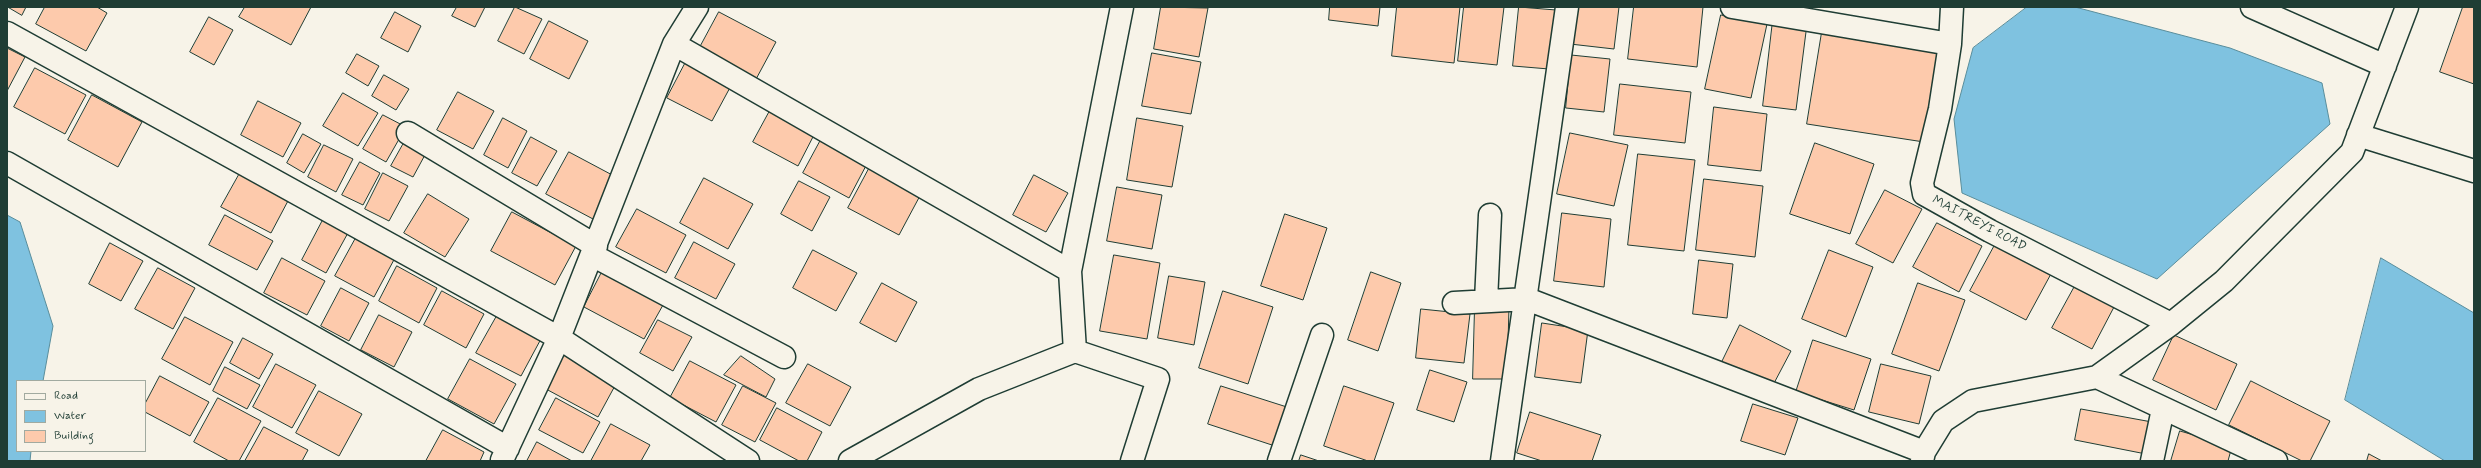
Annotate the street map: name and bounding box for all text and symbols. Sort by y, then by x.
street label: MAITREYI ROAD [1929,193,2029,255]
legend [16,380,146,452]
text: Road [54,388,78,404]
text: Water [54,408,86,424]
text: Building [54,428,94,444]

